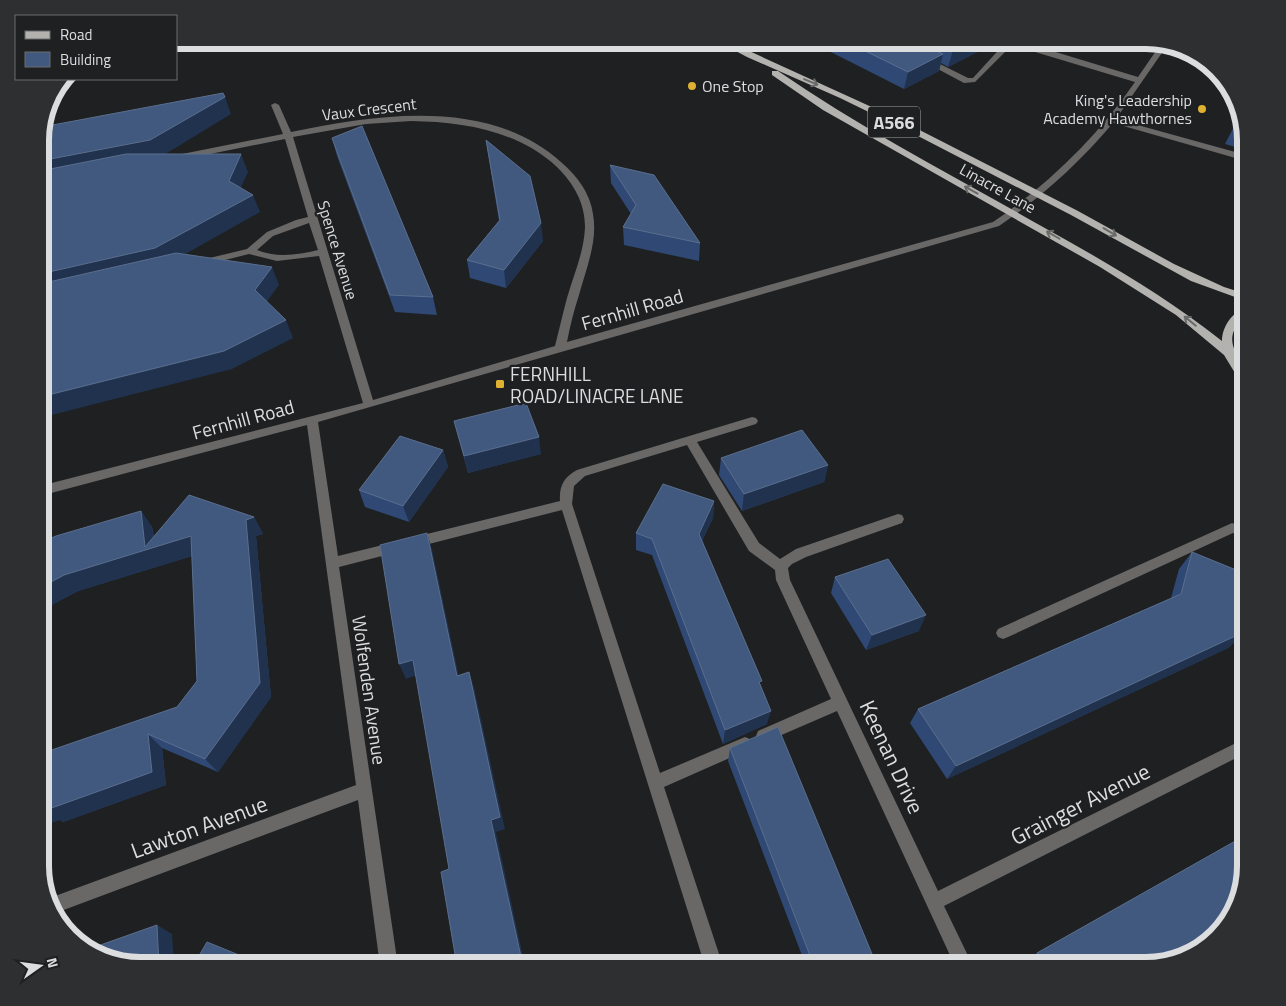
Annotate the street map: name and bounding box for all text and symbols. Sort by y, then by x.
legend [15,15,178,80]
text: Road [60,23,92,46]
text: Building [60,48,111,71]
place label: One Stop [702,74,764,98]
one-way arrow [803,78,818,88]
marker: One Stop [686,80,698,92]
place label: King's Leadership Academy Hawthornes [1043,88,1192,130]
street label: Vaux Crescent [320,91,418,127]
marker: King's Leadership Academy Hawthornes [1196,103,1208,115]
road number: A566 [868,106,920,138]
street label: Linacre Lane [955,157,1041,219]
one-way arrow [964,184,978,194]
street label: Spence Avenue [312,198,364,302]
one-way arrow [1103,227,1117,237]
one-way arrow [1045,230,1060,240]
street label: Fernhill Road [578,281,686,337]
one-way arrow [1184,316,1197,327]
place label: FERNHILL ROAD/LINACRE LANE [510,359,684,410]
marker: FERNHILL ROAD/LINACRE LANE [494,378,506,390]
street label: Fernhill Road [189,391,297,447]
street label: Wolfenden Avenue [345,614,395,766]
street label: Keenan Drive [851,695,933,819]
street label: Grainger Avenue [1004,754,1156,854]
street label: Lawton Avenue [126,787,272,867]
north arrow [15,941,65,991]
text: N [42,955,64,970]

